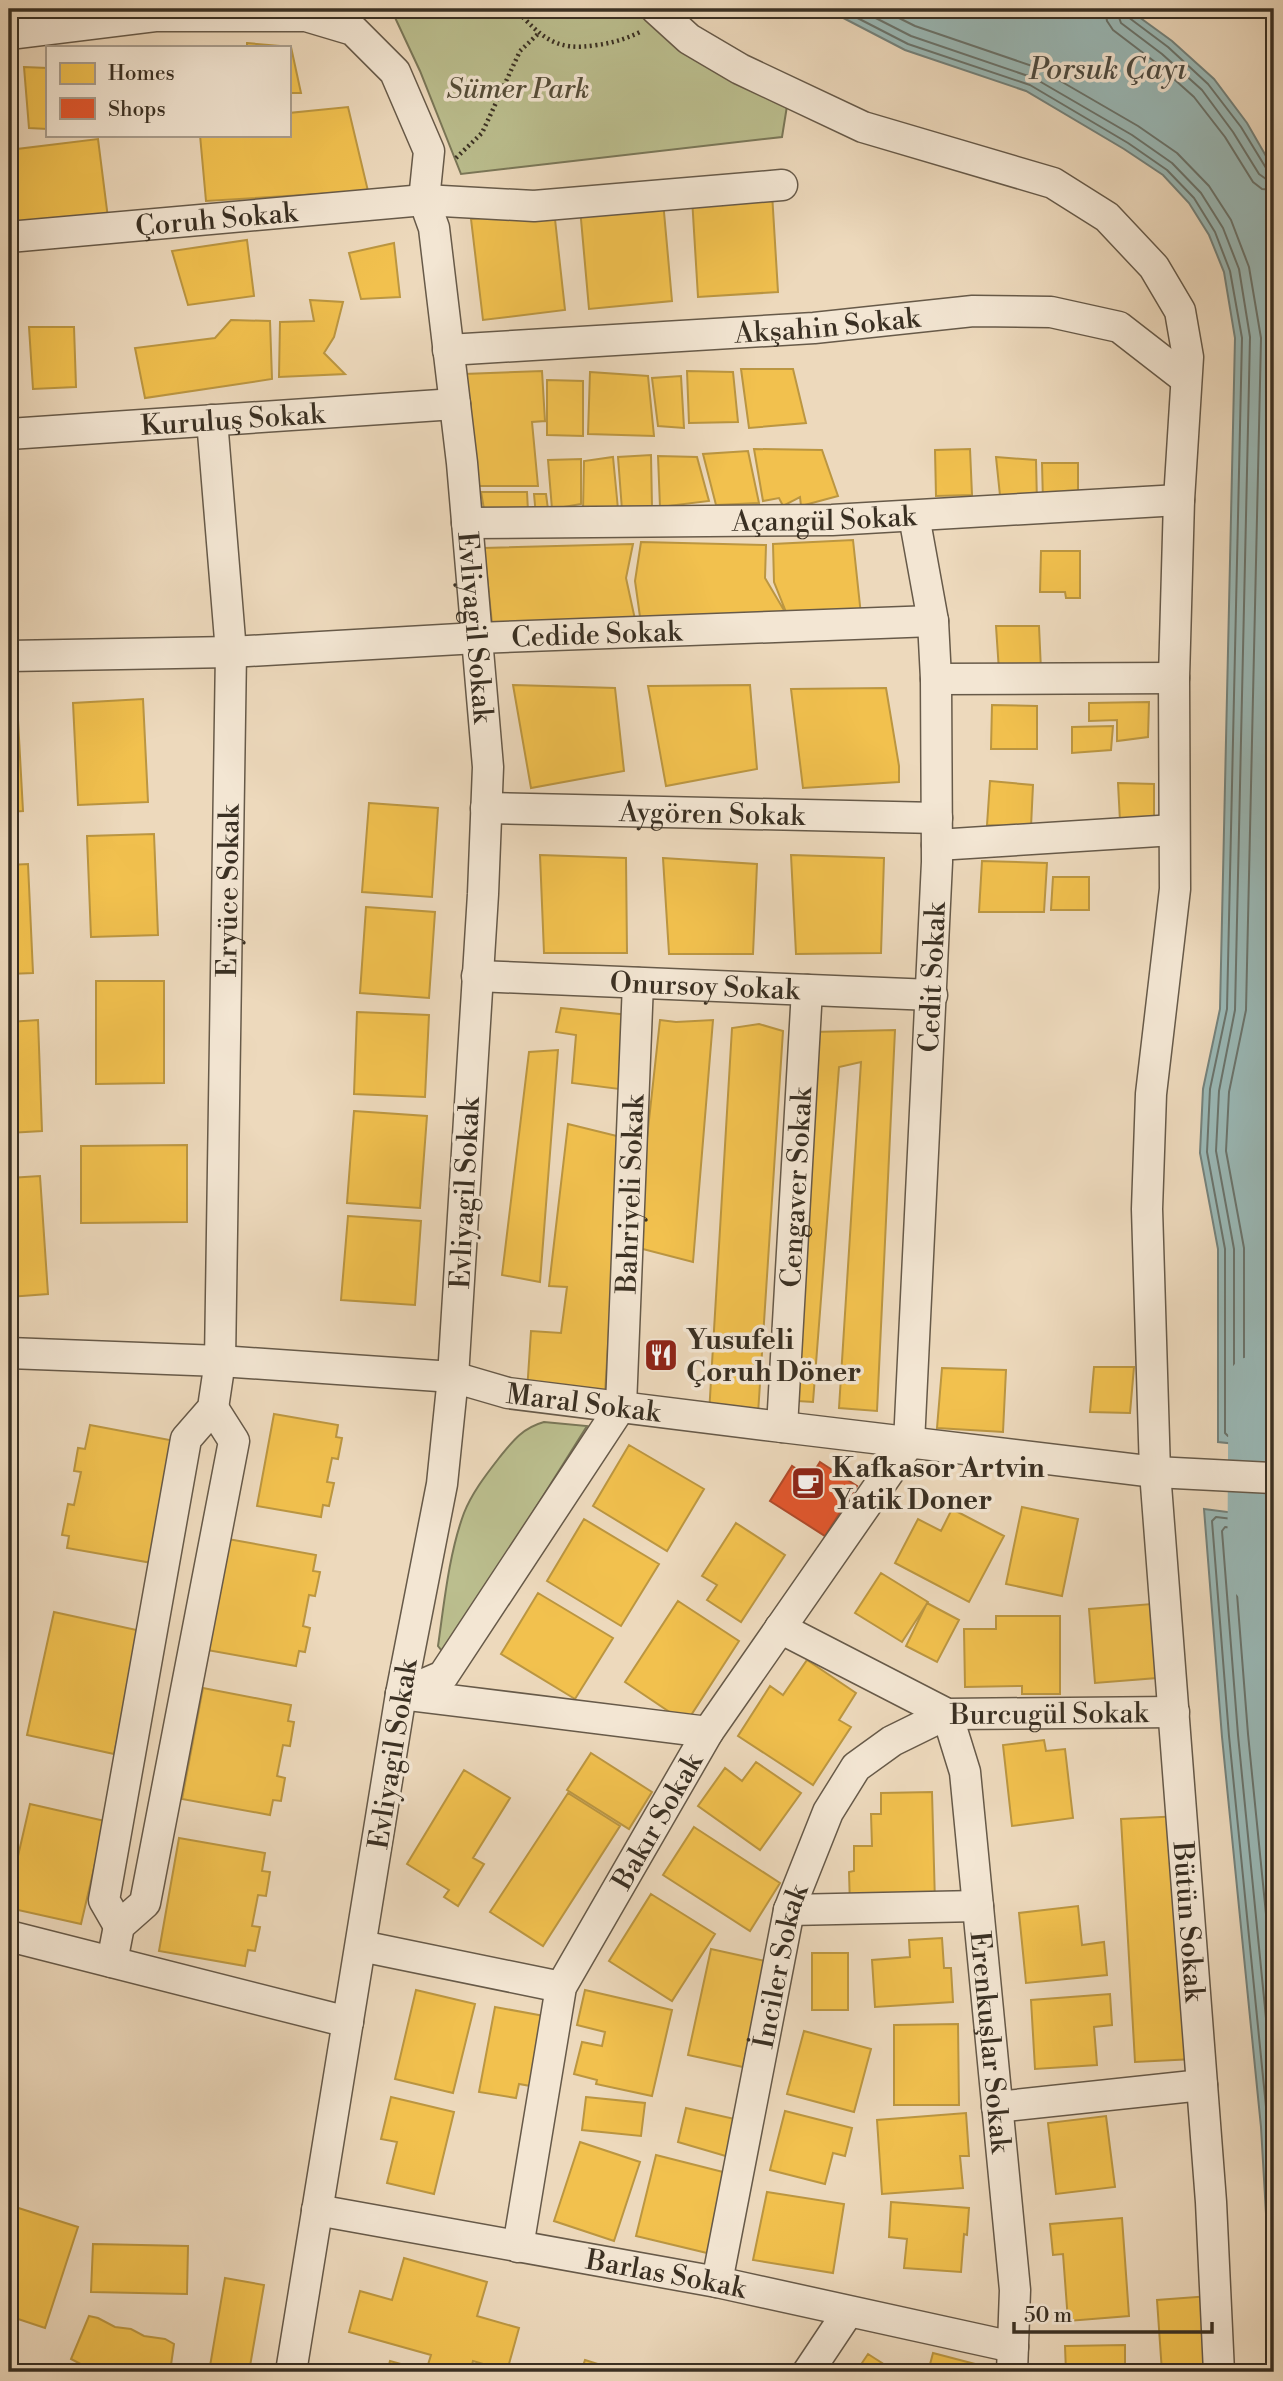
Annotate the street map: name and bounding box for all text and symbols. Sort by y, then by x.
legend [46,46,290,136]
water label: Porsuk Çayı [1028,51,1187,89]
text: Homes [108,61,175,87]
park label: Sümer Park [447,72,589,107]
text: Shops [108,97,166,123]
street label: Çoruh Sokak [134,195,300,245]
street label: Akşahin Sokak [733,301,923,352]
street label: Kuruluş Sokak [140,397,327,444]
street label: Açangül Sokak [731,499,918,540]
street label: Evliyagil Sokak [449,530,500,726]
street label: Cedide Sokak [511,614,684,656]
street label: Aygören Sokak [618,795,807,834]
street label: Eryüce Sokak [210,803,248,977]
street label: Cedit Sokak [912,900,954,1053]
street label: Onursoy Sokak [609,966,802,1009]
street label: Cengaver Sokak [774,1085,820,1288]
street label: Bahriyeli Sokak [609,1093,653,1295]
street label: Evliyagil Sokak [443,1095,488,1290]
place label: Yusufeli Çoruh Döner [686,1323,861,1390]
restaurant icon: Yusufeli Çoruh Döner [642,1336,680,1374]
street label: Maral Sokak [504,1377,664,1431]
place label: Kafkasor Artvin Yatik Doner [832,1451,1045,1518]
cafe icon: Kafkasor Artvin Yatik Doner [789,1464,827,1502]
street label: Evliyagil Sokak [361,1656,426,1852]
street label: Burcugül Sokak [949,1696,1150,1733]
street label: Bakır Sokak [604,1746,712,1897]
street label: Bütün Sokak [1164,1840,1212,2004]
street label: İnciler Sokak [746,1878,817,2052]
street label: Erenkuşlar Sokak [961,1930,1018,2156]
street label: Barlas Sokak [582,2243,751,2307]
scale bar [1014,2290,1211,2334]
text: 50 m [1024,2303,1072,2329]

